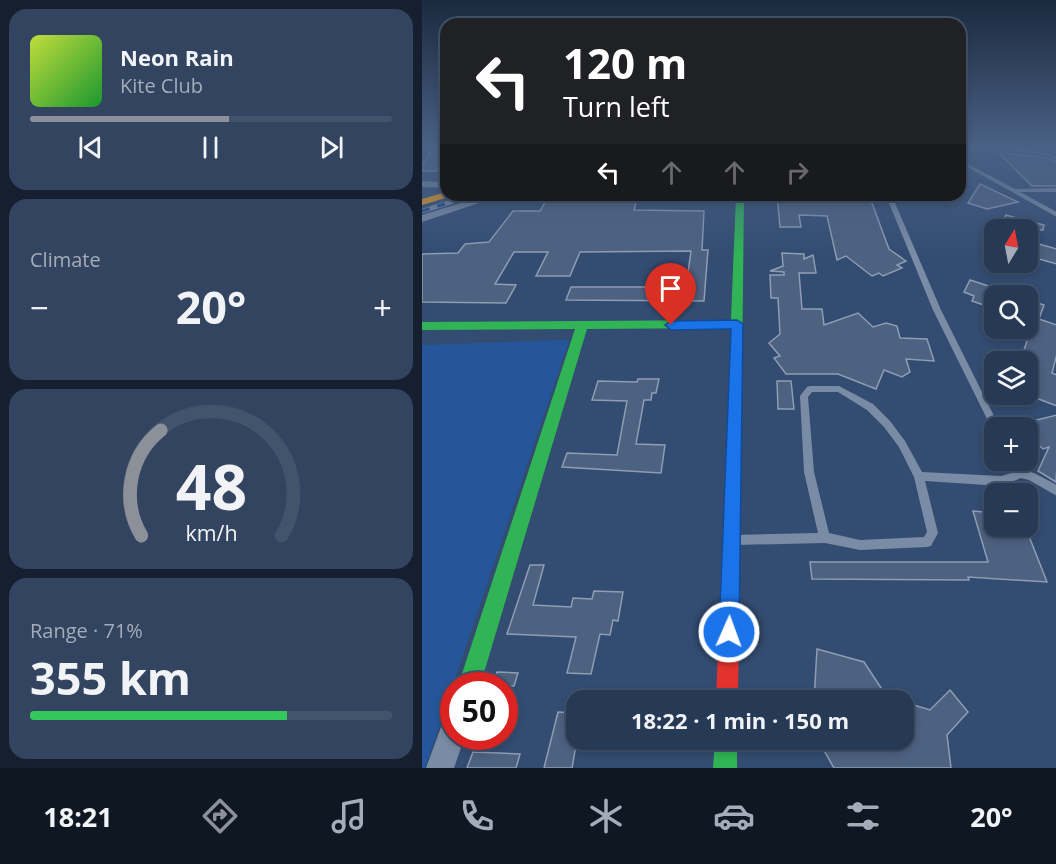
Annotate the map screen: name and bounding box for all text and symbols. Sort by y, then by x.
text: 120 m [563,34,687,91]
text: Neon Rain [120,42,234,72]
icon: left [464,42,542,120]
text: Kite Club [120,72,203,99]
text: Turn left [563,88,670,125]
icon: previous [74,131,107,164]
icon: pause [194,131,227,164]
icon: next [315,131,348,164]
icon: left [592,156,625,189]
icon: ahead [655,156,688,189]
icon: ahead [718,156,751,189]
icon: right [781,156,814,189]
north arrow [984,219,1038,273]
map controls [984,219,1038,537]
text: Climate [30,246,101,273]
pin [645,263,696,325]
icon: arrive [654,272,687,305]
text: 20° [176,276,246,337]
text: − [30,285,49,330]
text: + [373,285,392,330]
button: search [984,285,1038,339]
button: layers [984,351,1038,405]
button: + [984,417,1038,471]
text: 48 [175,443,247,528]
button: − [984,483,1038,537]
text: km/h [185,518,237,547]
position arrow [697,600,761,664]
text: Range · 71% [30,617,143,644]
text: 355 km [30,647,191,708]
speed limit sign: 50 [440,672,518,750]
text: 18:22 · 1 min · 150 m [631,705,849,735]
icon: directions [199,795,241,837]
icon: music [328,795,370,837]
icon: phone [456,795,498,837]
icon: climate [585,795,627,837]
icon: car [713,795,755,837]
icon: filters [842,795,884,837]
text: 18:21 [43,798,113,835]
text: 20° [970,798,1013,835]

